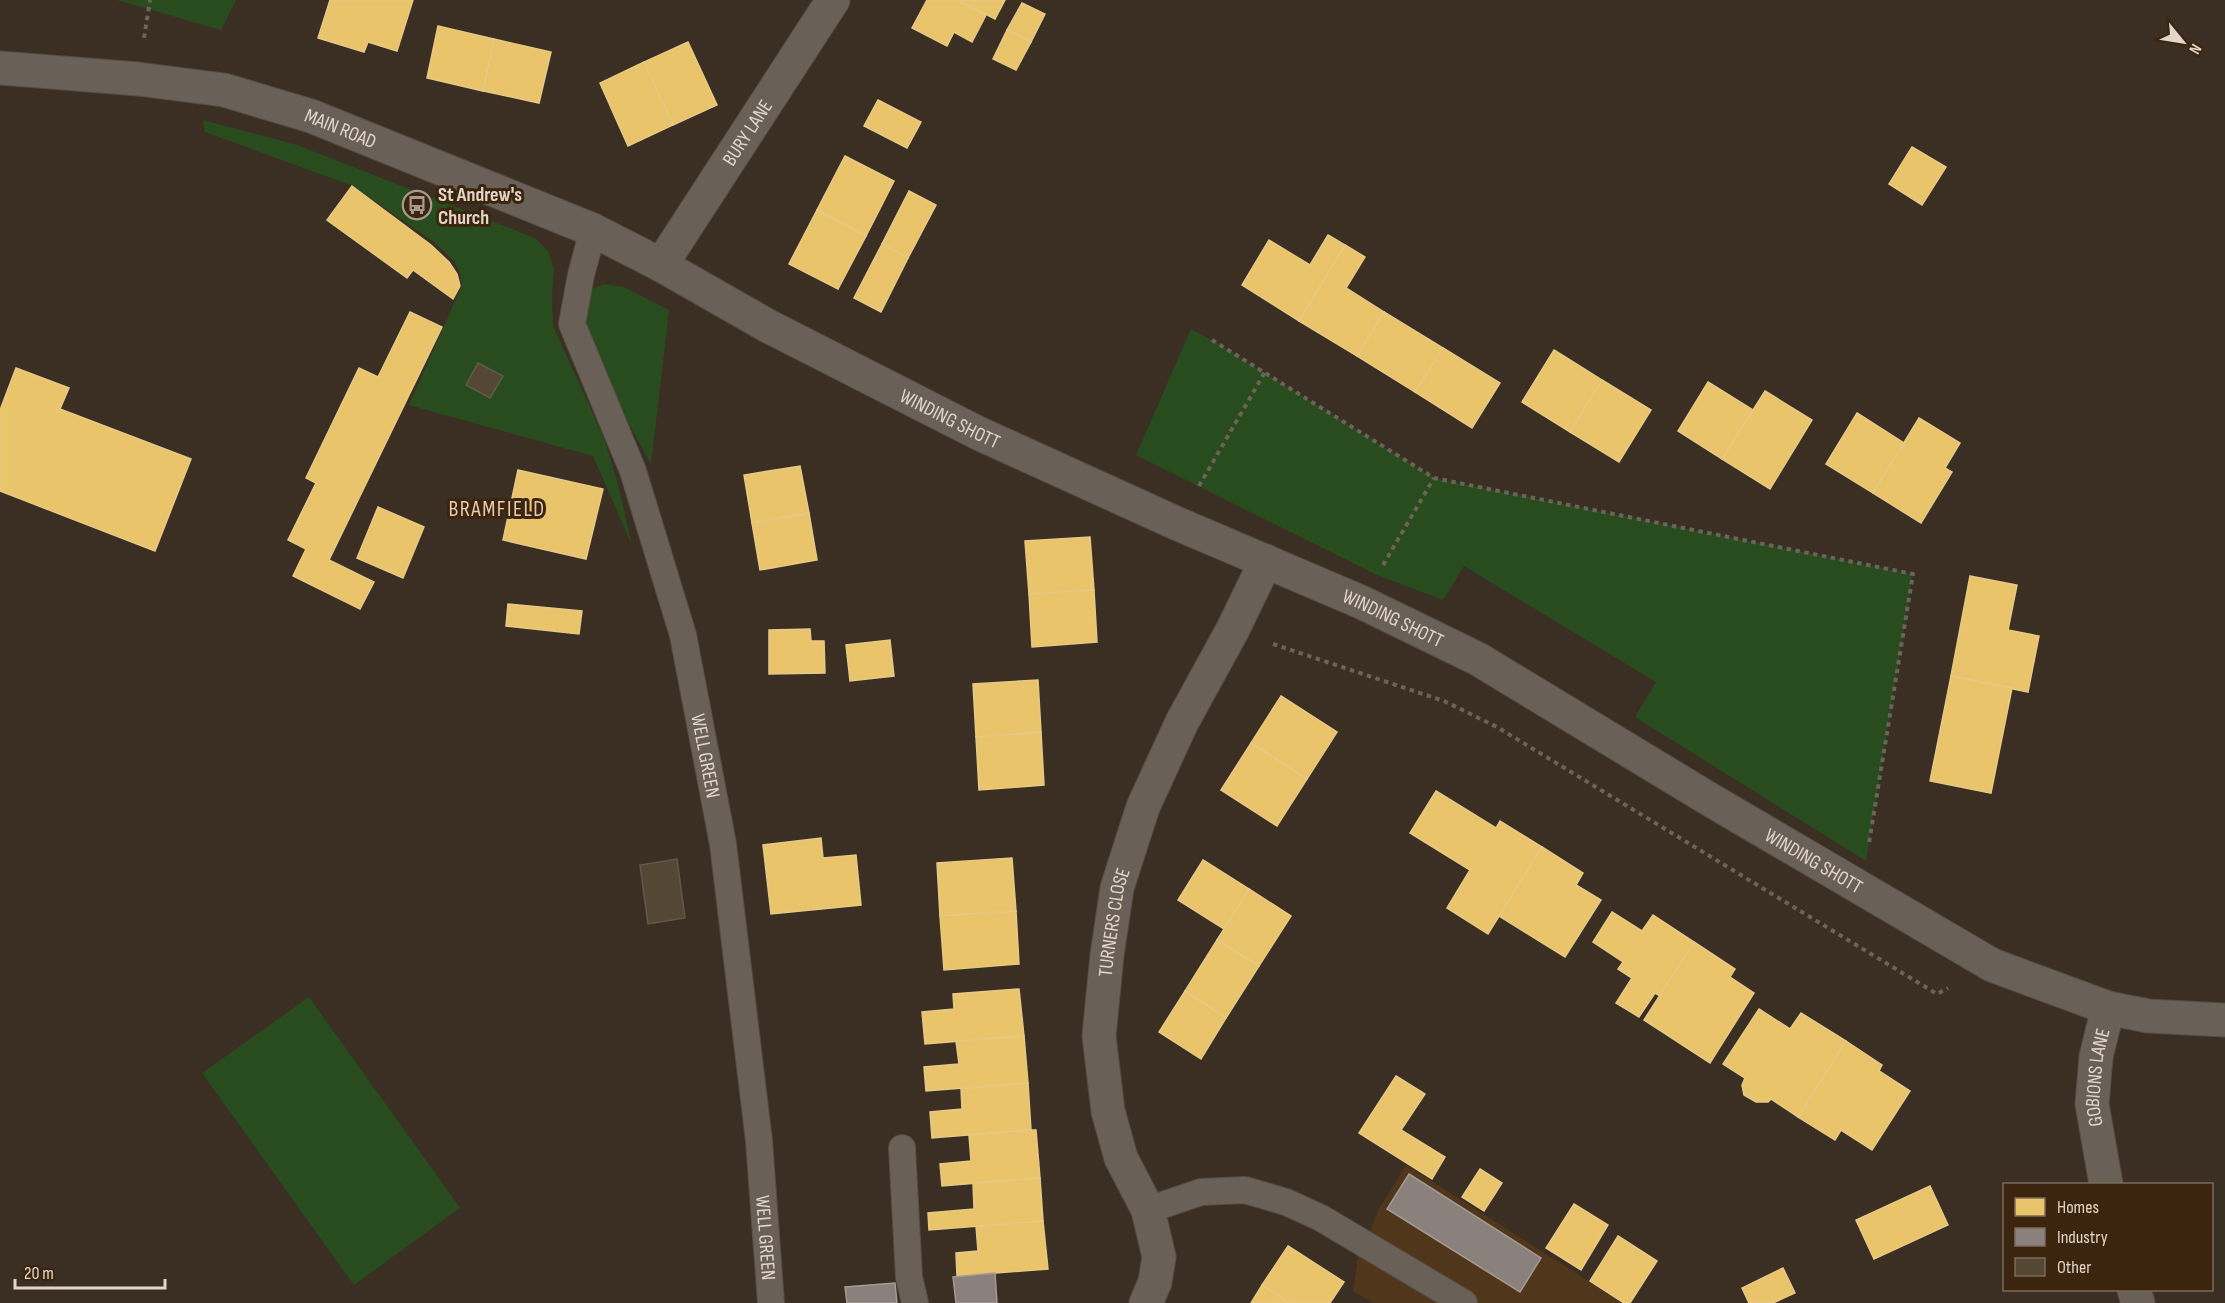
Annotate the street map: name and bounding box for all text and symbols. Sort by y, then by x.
north arrow [2153,12,2213,72]
text: N [2184,40,2205,57]
street label: BURY LANE [718,95,778,171]
street label: MAIN ROAD [301,104,380,154]
place label: St Andrew's Church [438,183,522,230]
bus stop icon: St Andrew's Church [401,189,433,221]
street label: WINDING SHOTT [895,384,1004,454]
district label: BRAMFIELD [449,496,545,523]
street label: WINDING SHOTT [1339,585,1447,653]
street label: WELL GREEN [685,712,725,800]
street label: WINDING SHOTT [1760,823,1867,899]
street label: TURNERS CLOSE [1094,865,1136,978]
street label: GOBIONS LANE [2081,1026,2116,1128]
legend [2003,1183,2213,1291]
street label: WELL GREEN [750,1194,780,1281]
text: Homes [2057,1197,2099,1218]
text: Industry [2057,1227,2108,1248]
scale bar [15,1252,165,1290]
text: Other [2057,1257,2091,1278]
text: 20 m [24,1263,54,1284]

